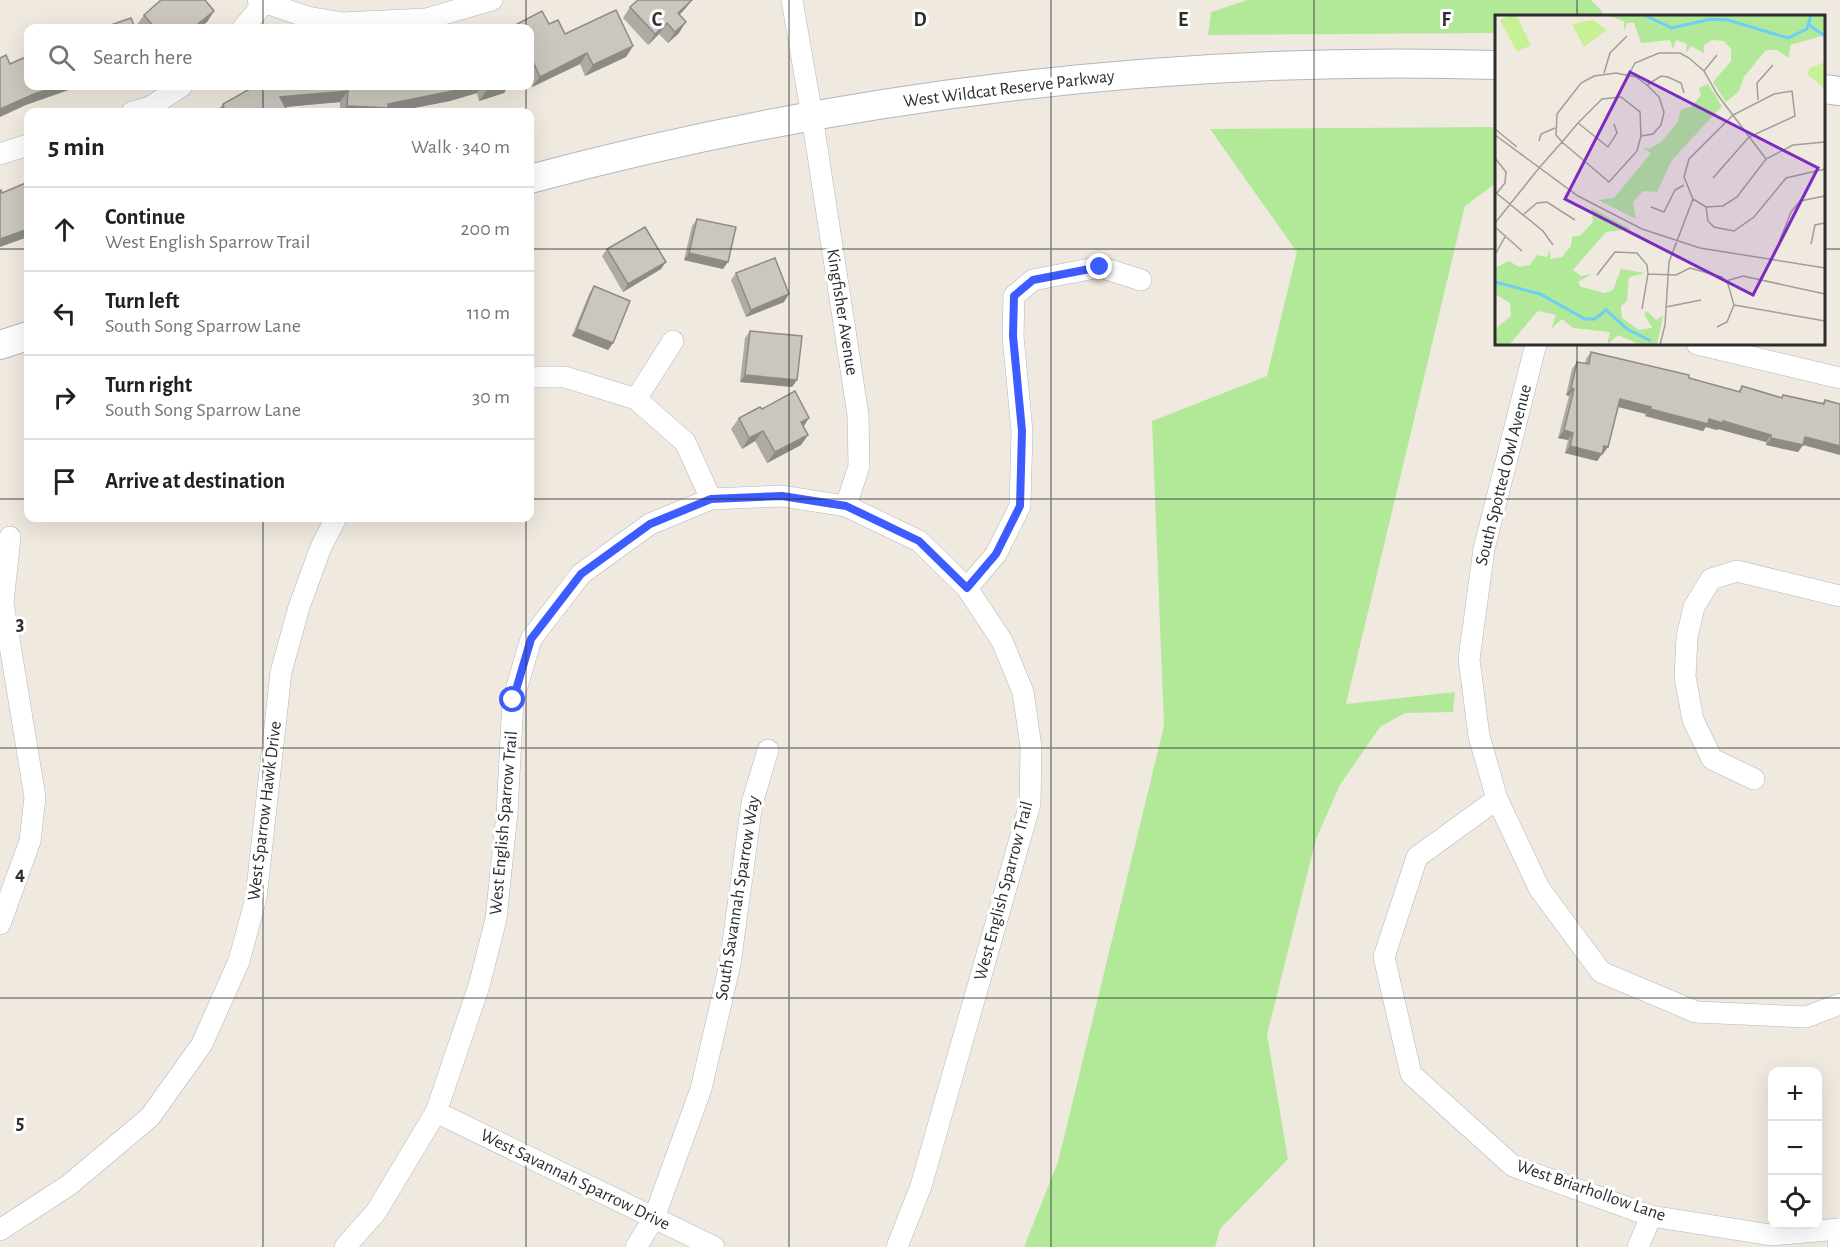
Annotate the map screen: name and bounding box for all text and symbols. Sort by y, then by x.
text: C [652,10,663,30]
text: D [913,10,927,30]
text: E [1178,10,1188,30]
text: F [1441,10,1451,30]
inset map [1495,15,1825,345]
search box [24,24,534,90]
icon: search [45,41,78,74]
text: Search here [93,46,192,68]
street label: West Wildcat Reserve Parkway [902,67,1116,111]
text: 5 min [48,134,105,160]
text: Walk · 340 m [411,137,510,157]
text: Continue [105,206,185,228]
icon: ahead [48,213,81,246]
text: 200 m [460,219,510,239]
text: West English Sparrow Trail [105,232,310,252]
street label: Kingfisher Avenue [823,247,861,377]
route end [1086,253,1112,279]
text: Turn left [105,290,179,312]
icon: left [48,297,81,330]
text: 110 m [466,303,510,323]
text: South Song Sparrow Lane [105,316,301,336]
text: Turn right [105,374,192,396]
icon: right [48,381,81,414]
street label: South Spotted Owl Avenue [1473,383,1535,567]
text: 30 m [472,387,510,407]
text: South Song Sparrow Lane [105,400,301,420]
icon: arrive [48,465,81,498]
text: Arrive at destination [105,470,285,492]
text: 3 [16,614,24,634]
route start [499,686,525,712]
street label: West Sparrow Hawk Drive [245,720,285,902]
street label: West English Sparrow Trail [487,730,521,916]
street label: South Savannah Sparrow Way [713,794,763,1002]
street label: West English Sparrow Trail [971,799,1037,983]
text: 4 [15,864,25,884]
map controls [1768,1067,1822,1229]
button: + [1768,1067,1822,1121]
text: 5 [16,1113,24,1133]
button: − [1768,1121,1822,1175]
street label: West Savannah Sparrow Drive [477,1126,673,1234]
street label: West Briarhollow Lane [1514,1157,1668,1225]
button: locate [1768,1175,1822,1229]

